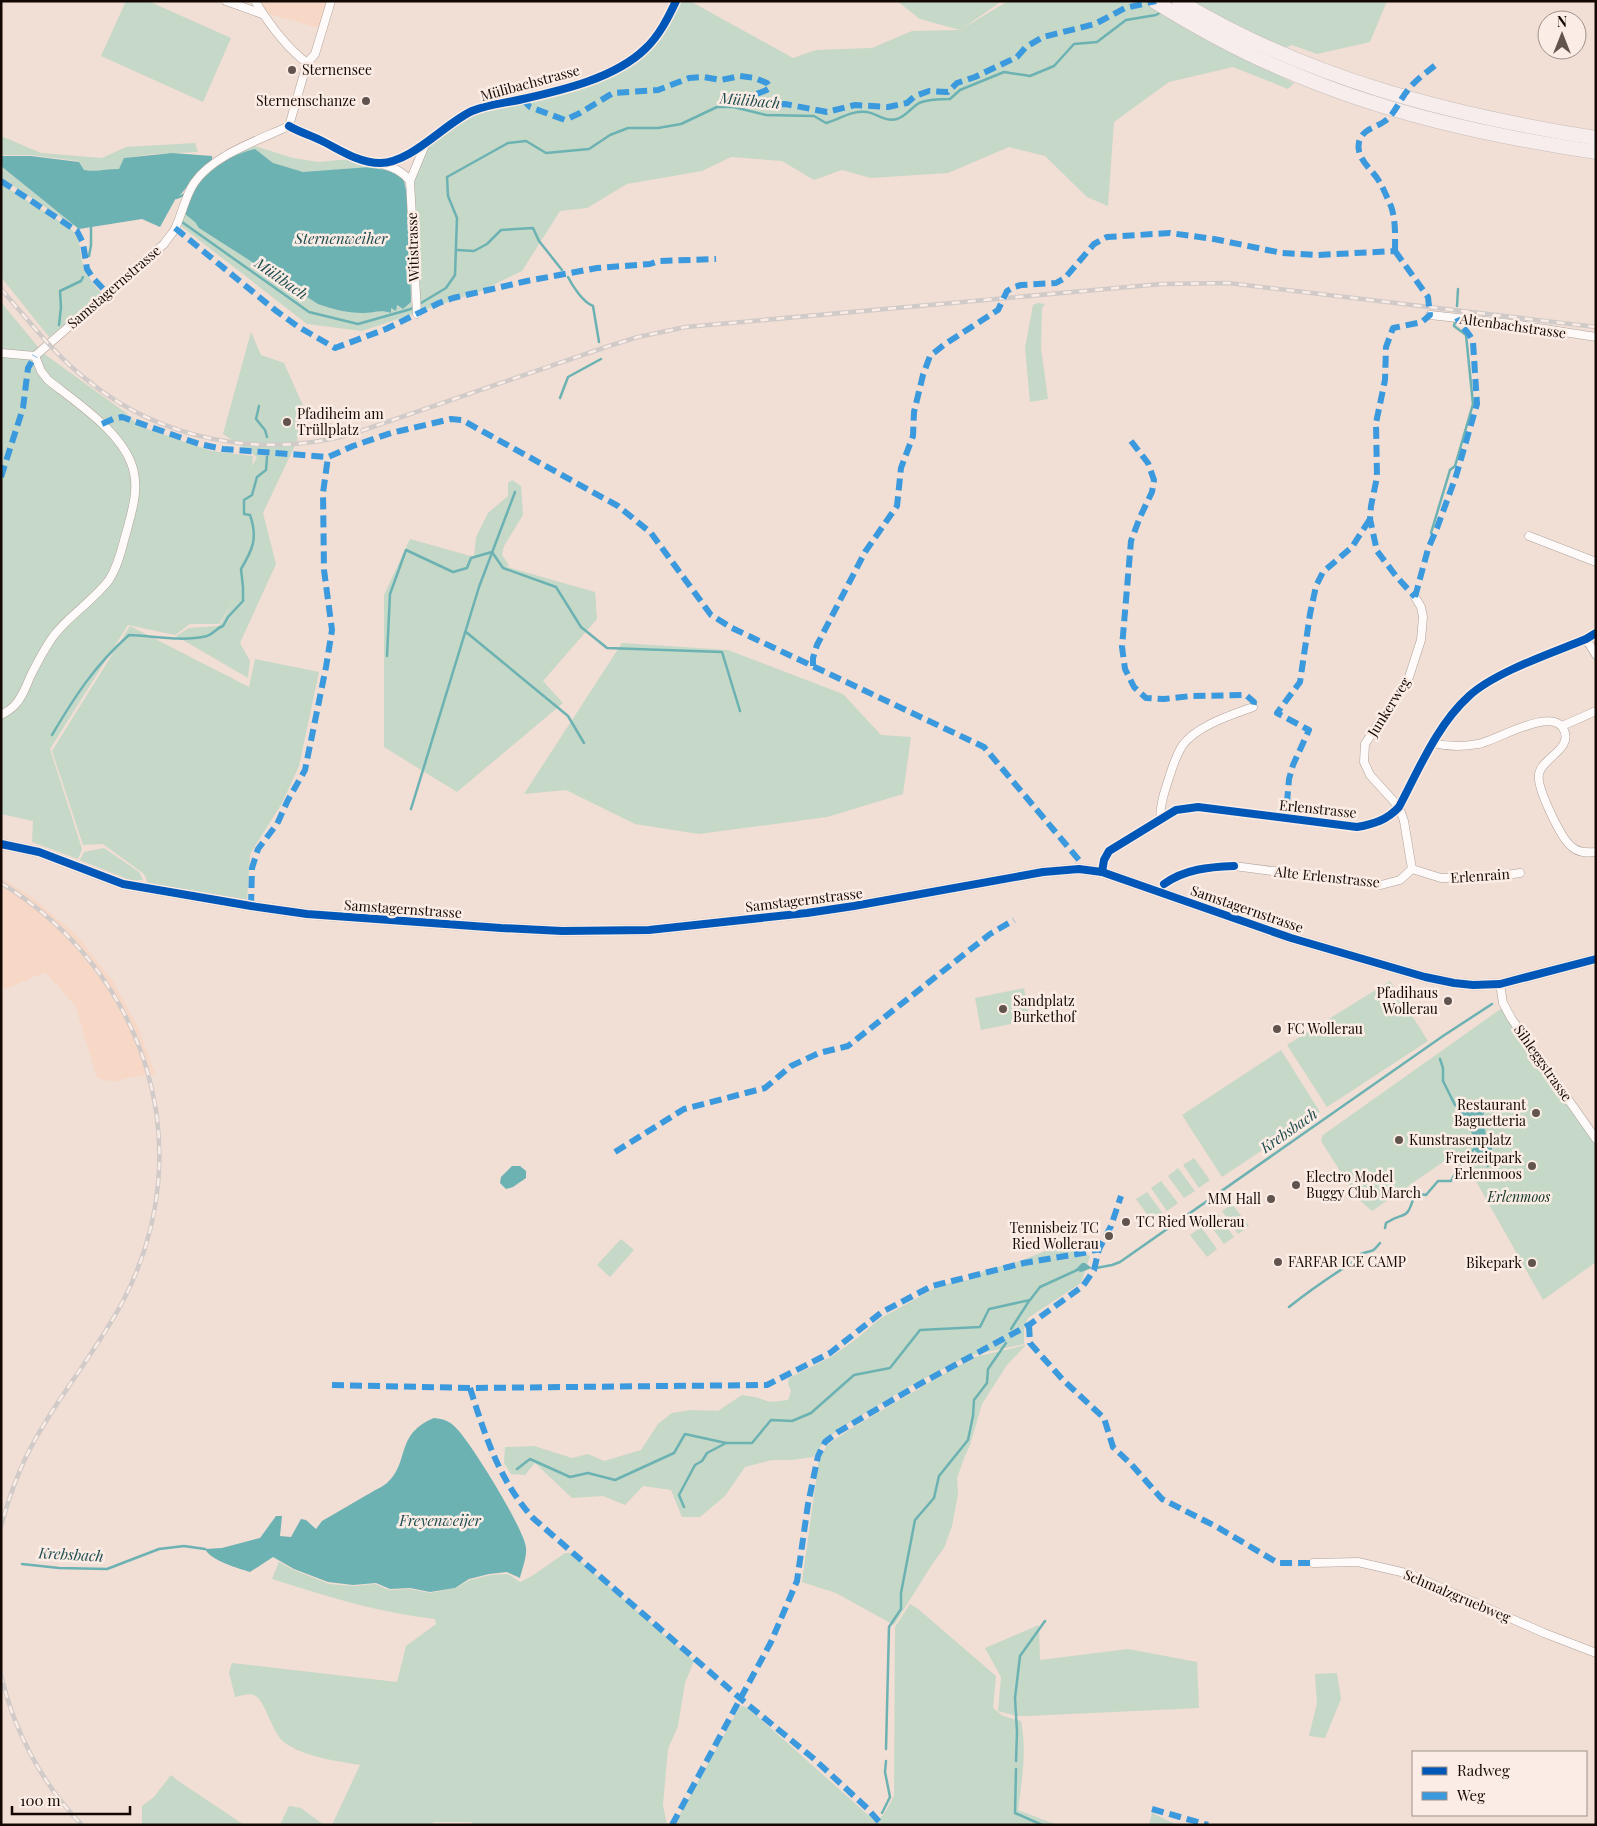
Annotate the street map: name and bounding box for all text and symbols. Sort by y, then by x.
north arrow [1537,10,1587,60]
text: N [1557,12,1567,31]
place label: Sternensee [302,60,372,79]
street label: Mülibachstrasse [478,60,582,105]
marker: Sternensee [286,64,298,76]
water label: Mülibach [718,87,781,113]
place label: Sternenschanze [256,91,356,110]
marker: Sternenschanze [360,95,372,107]
street label: Witistrasse [402,212,423,283]
water label: Sternenweiher [294,228,388,248]
street label: Samstagernstrasse [63,241,164,333]
water label: Mülibach [250,252,312,304]
street label: Altenbachstrasse [1458,309,1567,342]
place label: Pfadiheim am Trüllplatz [297,404,384,439]
marker: Pfadiheim am Trüllplatz [281,416,293,428]
street label: Junkerweg [1362,673,1415,741]
street label: Erlenstrasse [1278,795,1358,822]
street label: Alte Erlenstrasse [1272,861,1381,891]
street label: Erlenrain [1450,864,1511,887]
street label: Samstagernstrasse [1188,880,1306,937]
street label: Samstagernstrasse [744,883,864,916]
street label: Samstagernstrasse [343,895,463,922]
place label: Pfadihaus Wollerau [1377,983,1438,1018]
place label: Sandplatz Burkethof [1013,991,1077,1026]
marker: Pfadihaus Wollerau [1442,995,1454,1007]
marker: Sandplatz Burkethof [997,1003,1009,1015]
place label: FC Wollerau [1287,1019,1363,1038]
street label: Sihleggstrasse [1510,1021,1577,1105]
marker: FC Wollerau [1271,1023,1283,1035]
place label: Restaurant Baguetteria [1454,1095,1527,1130]
water label: Krebsbach [1255,1103,1321,1158]
marker: Restaurant Baguetteria [1530,1107,1542,1119]
place label: Kunstrasenplatz [1409,1130,1512,1149]
marker: Kunstrasenplatz [1393,1134,1405,1146]
place label: Freizeitpark Erlenmoos [1445,1148,1522,1183]
marker: Freizeitpark Erlenmoos [1526,1160,1538,1172]
place label: Electro Model Buggy Club March [1306,1167,1422,1202]
marker: Electro Model Buggy Club March [1290,1179,1302,1191]
park label: Erlenmoos [1487,1187,1551,1206]
place label: MM Hall [1208,1189,1261,1208]
marker: MM Hall [1265,1193,1277,1205]
place label: TC Ried Wollerau [1136,1212,1245,1231]
marker: TC Ried Wollerau [1120,1216,1132,1228]
place label: Tennisbeiz TC Ried Wollerau [1010,1218,1099,1253]
marker: Tennisbeiz TC Ried Wollerau [1103,1230,1115,1242]
place label: FARFAR ICE CAMP [1288,1252,1406,1271]
place label: Bikepark [1466,1253,1522,1272]
marker: FARFAR ICE CAMP [1272,1256,1284,1268]
marker: Bikepark [1526,1257,1538,1269]
water label: Freyenweijer [398,1510,481,1530]
water label: Krebsbach [37,1542,104,1566]
street label: Schmalzgruebweg [1401,1564,1514,1627]
legend [1412,1751,1587,1816]
text: Radweg [1457,1760,1510,1780]
scale bar [12,1784,130,1816]
text: Weg [1456,1785,1485,1805]
text: 100 m [20,1790,61,1810]

